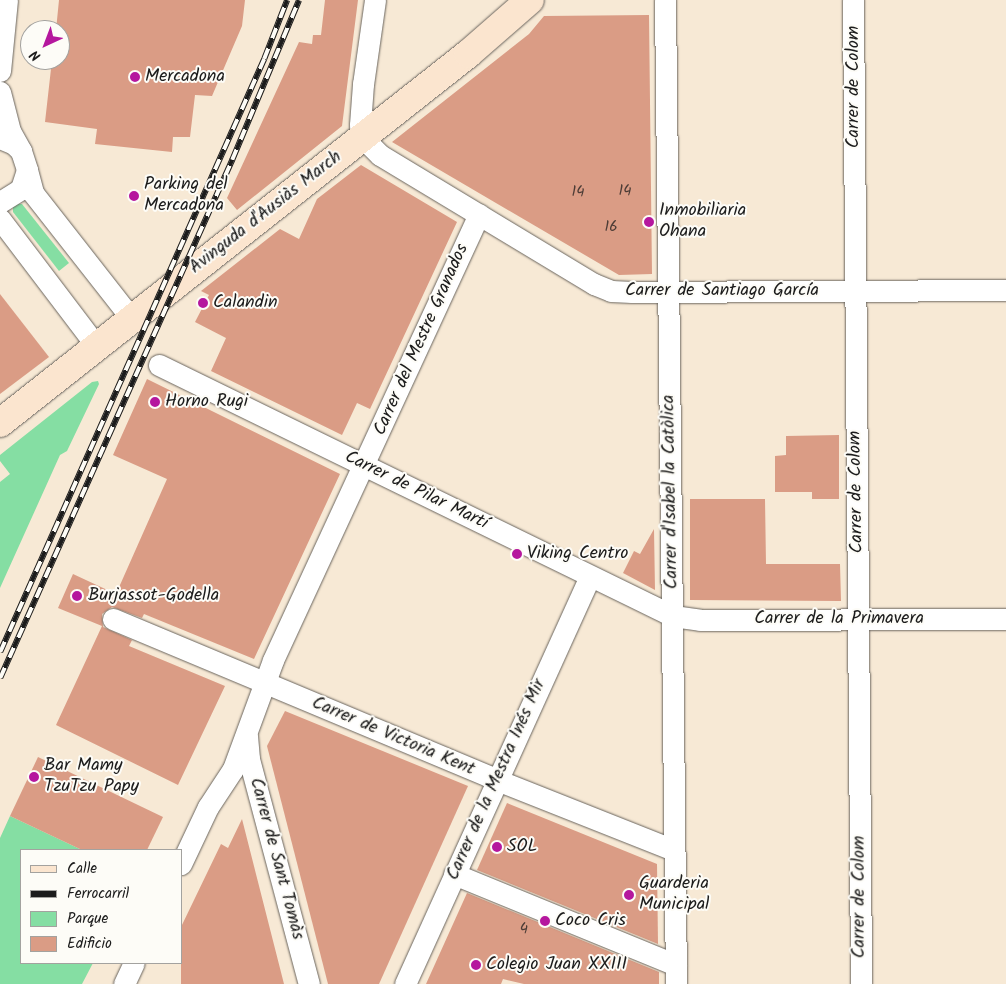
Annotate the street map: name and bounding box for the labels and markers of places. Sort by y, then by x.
place label: Mercadona [145,66,225,88]
marker: Mercadona [129,71,141,83]
place label: Parking del Mercadona [144,175,228,218]
marker: Parking del Mercadona [128,190,140,202]
place label: Inmobiliaria Ohana [659,201,746,243]
marker: Inmobiliaria Ohana [643,216,655,228]
place label: Calandin [213,292,278,314]
marker: Calandin [197,297,209,309]
place label: Horno Rugi [165,391,248,413]
marker: Horno Rugi [149,396,161,408]
place label: Viking Centro [527,543,629,565]
marker: Viking Centro [511,548,523,560]
place label: Burjassot-Godella [88,585,219,607]
marker: Burjassot-Godella [70,589,84,603]
place label: Bar Mamy TzuTzu Papy [44,756,139,799]
marker: Bar Mamy TzuTzu Papy [28,771,40,783]
place label: SOL [507,836,537,858]
marker: SOL [491,841,503,853]
place label: Guarderia Municipal [639,874,709,916]
marker: Guarderia Municipal [623,889,635,901]
place label: Coco Cris [555,910,626,932]
marker: Coco Cris [539,915,551,927]
place label: Colegio Juan XXIII [486,954,627,976]
marker: Colegio Juan XXIII [470,959,482,971]

